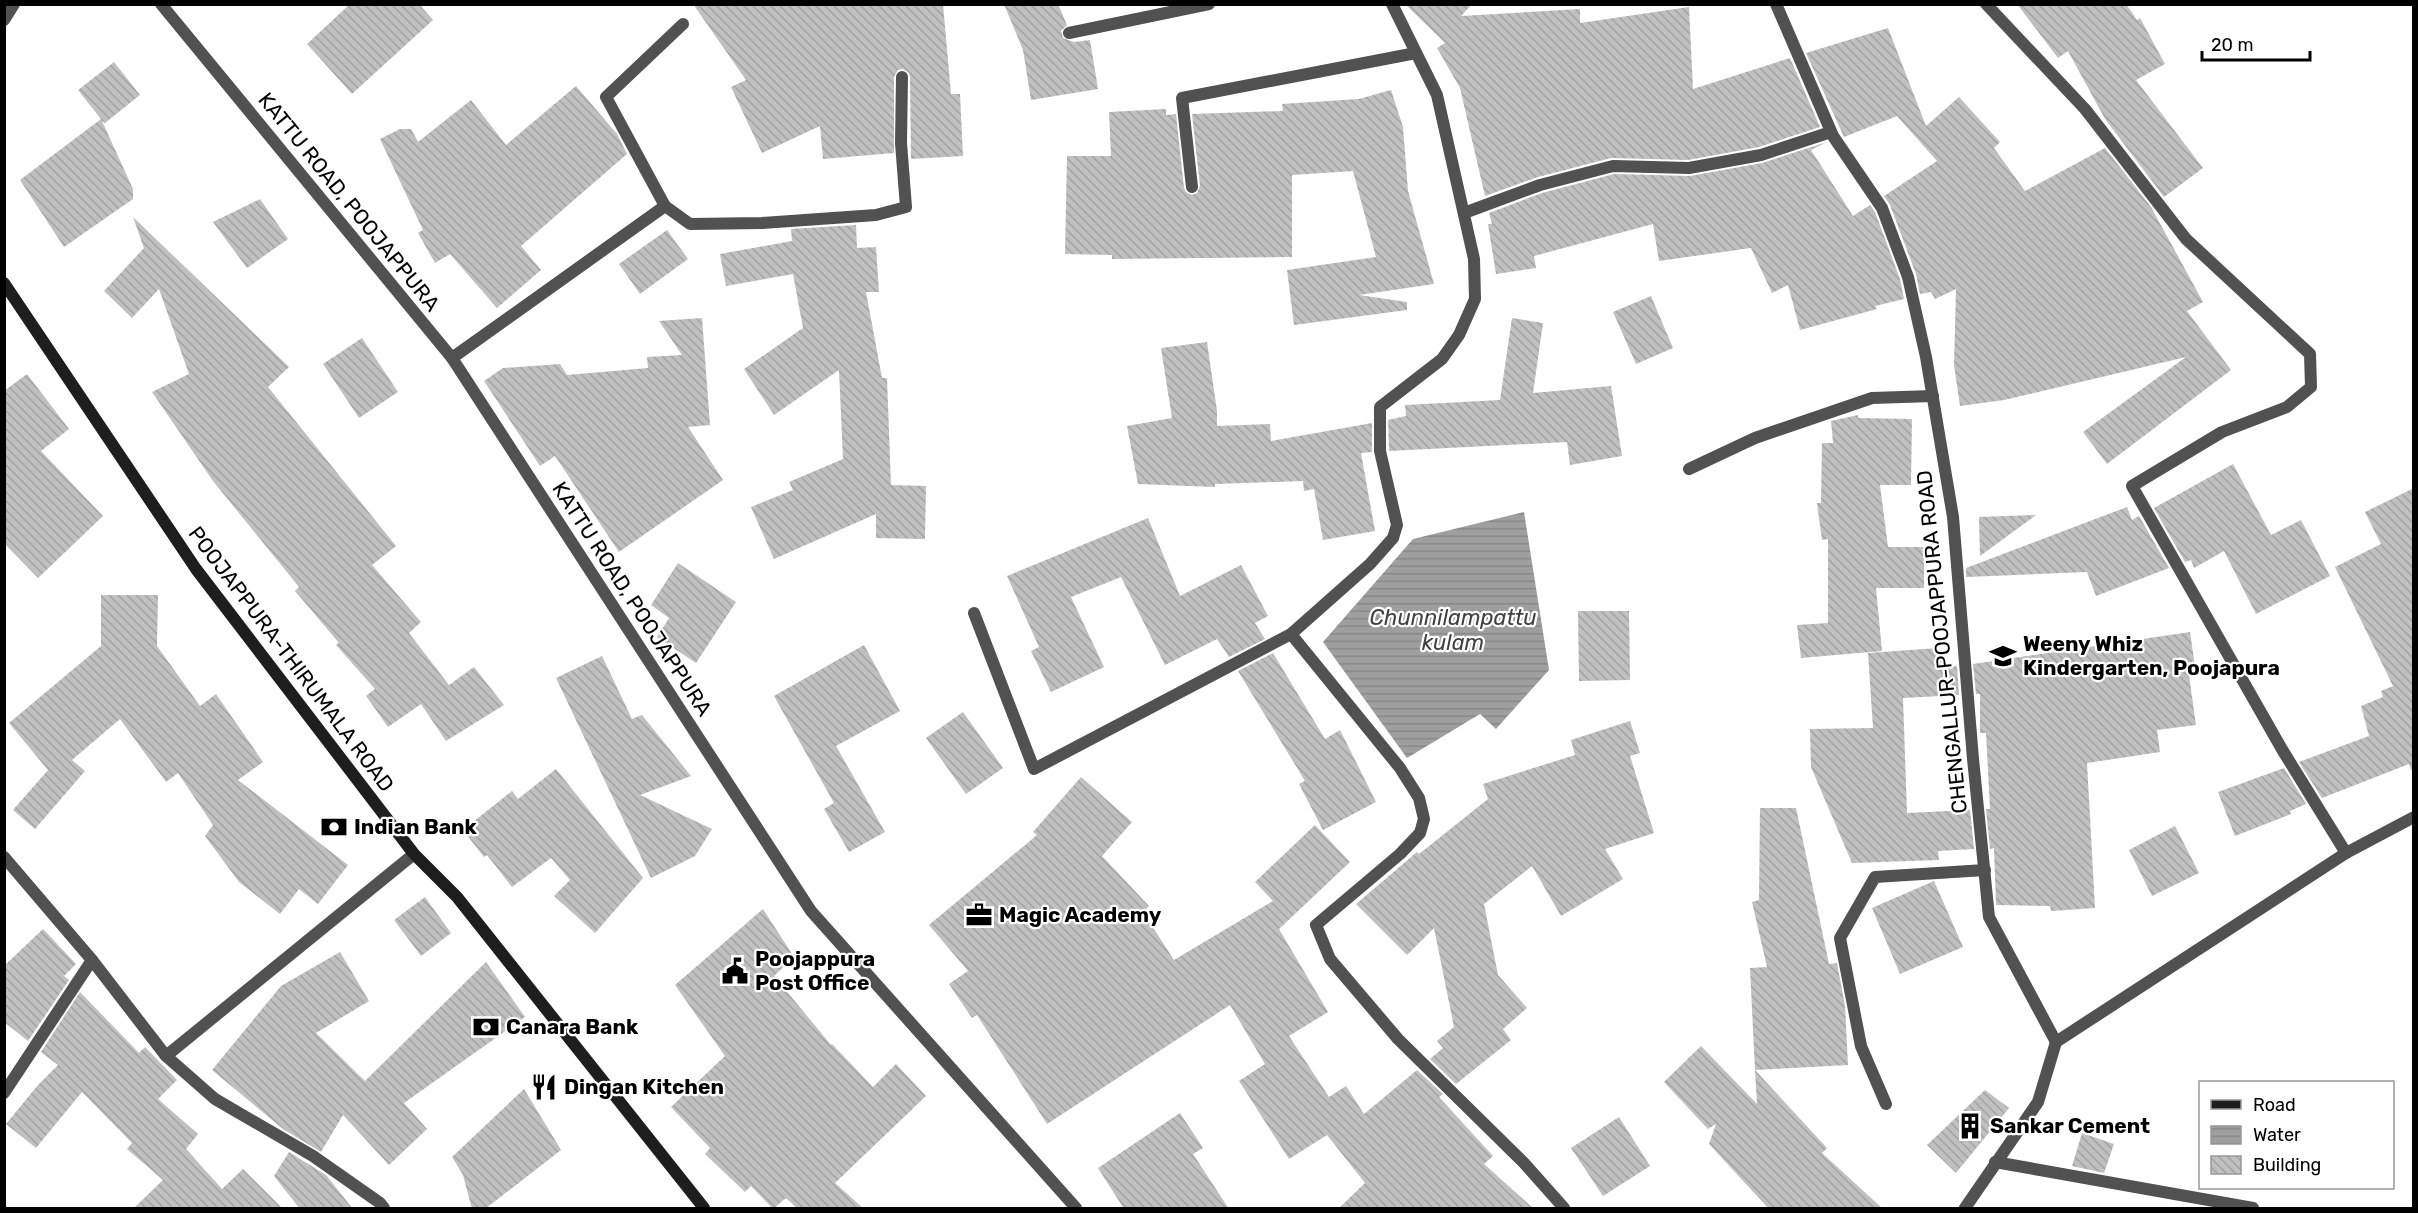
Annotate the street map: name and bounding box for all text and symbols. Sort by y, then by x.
scale bar [2202,24,2310,62]
text: 20 m [2211,34,2253,56]
street label: KATTU ROAD, POOJAPPURA [253,87,445,316]
street label: CHENGALLUR-POOJAPPURA ROAD [1911,469,1972,815]
street label: KATTU ROAD, POOJAPPURA [547,477,718,720]
street label: POOJAPPURA-THIRUMALA ROAD [183,521,399,796]
water label: Chunnilampattu kulam [1369,604,1537,656]
place label: Weeny Whiz Kindergarten, Poojapura [2023,631,2280,680]
school or university icon: Weeny Whiz Kindergarten, Poojapura [1988,641,2018,671]
bank icon: Indian Bank [319,812,349,842]
place label: Indian Bank [354,814,478,839]
office icon: Magic Academy [964,900,994,930]
place label: Magic Academy [999,902,1162,927]
place label: Poojappura Post Office [755,946,875,995]
public building icon: Poojappura Post Office [720,956,750,986]
bank icon: Canara Bank [471,1012,501,1042]
place label: Canara Bank [506,1014,639,1039]
restaurant icon: Dingan Kitchen [529,1072,559,1102]
place label: Dingan Kitchen [564,1074,724,1099]
legend [2199,1081,2394,1189]
text: Road [2253,1094,2296,1116]
building icon: Sankar Cement [1955,1111,1985,1141]
place label: Sankar Cement [1990,1113,2150,1138]
text: Water [2253,1124,2301,1146]
text: Building [2253,1154,2321,1176]

